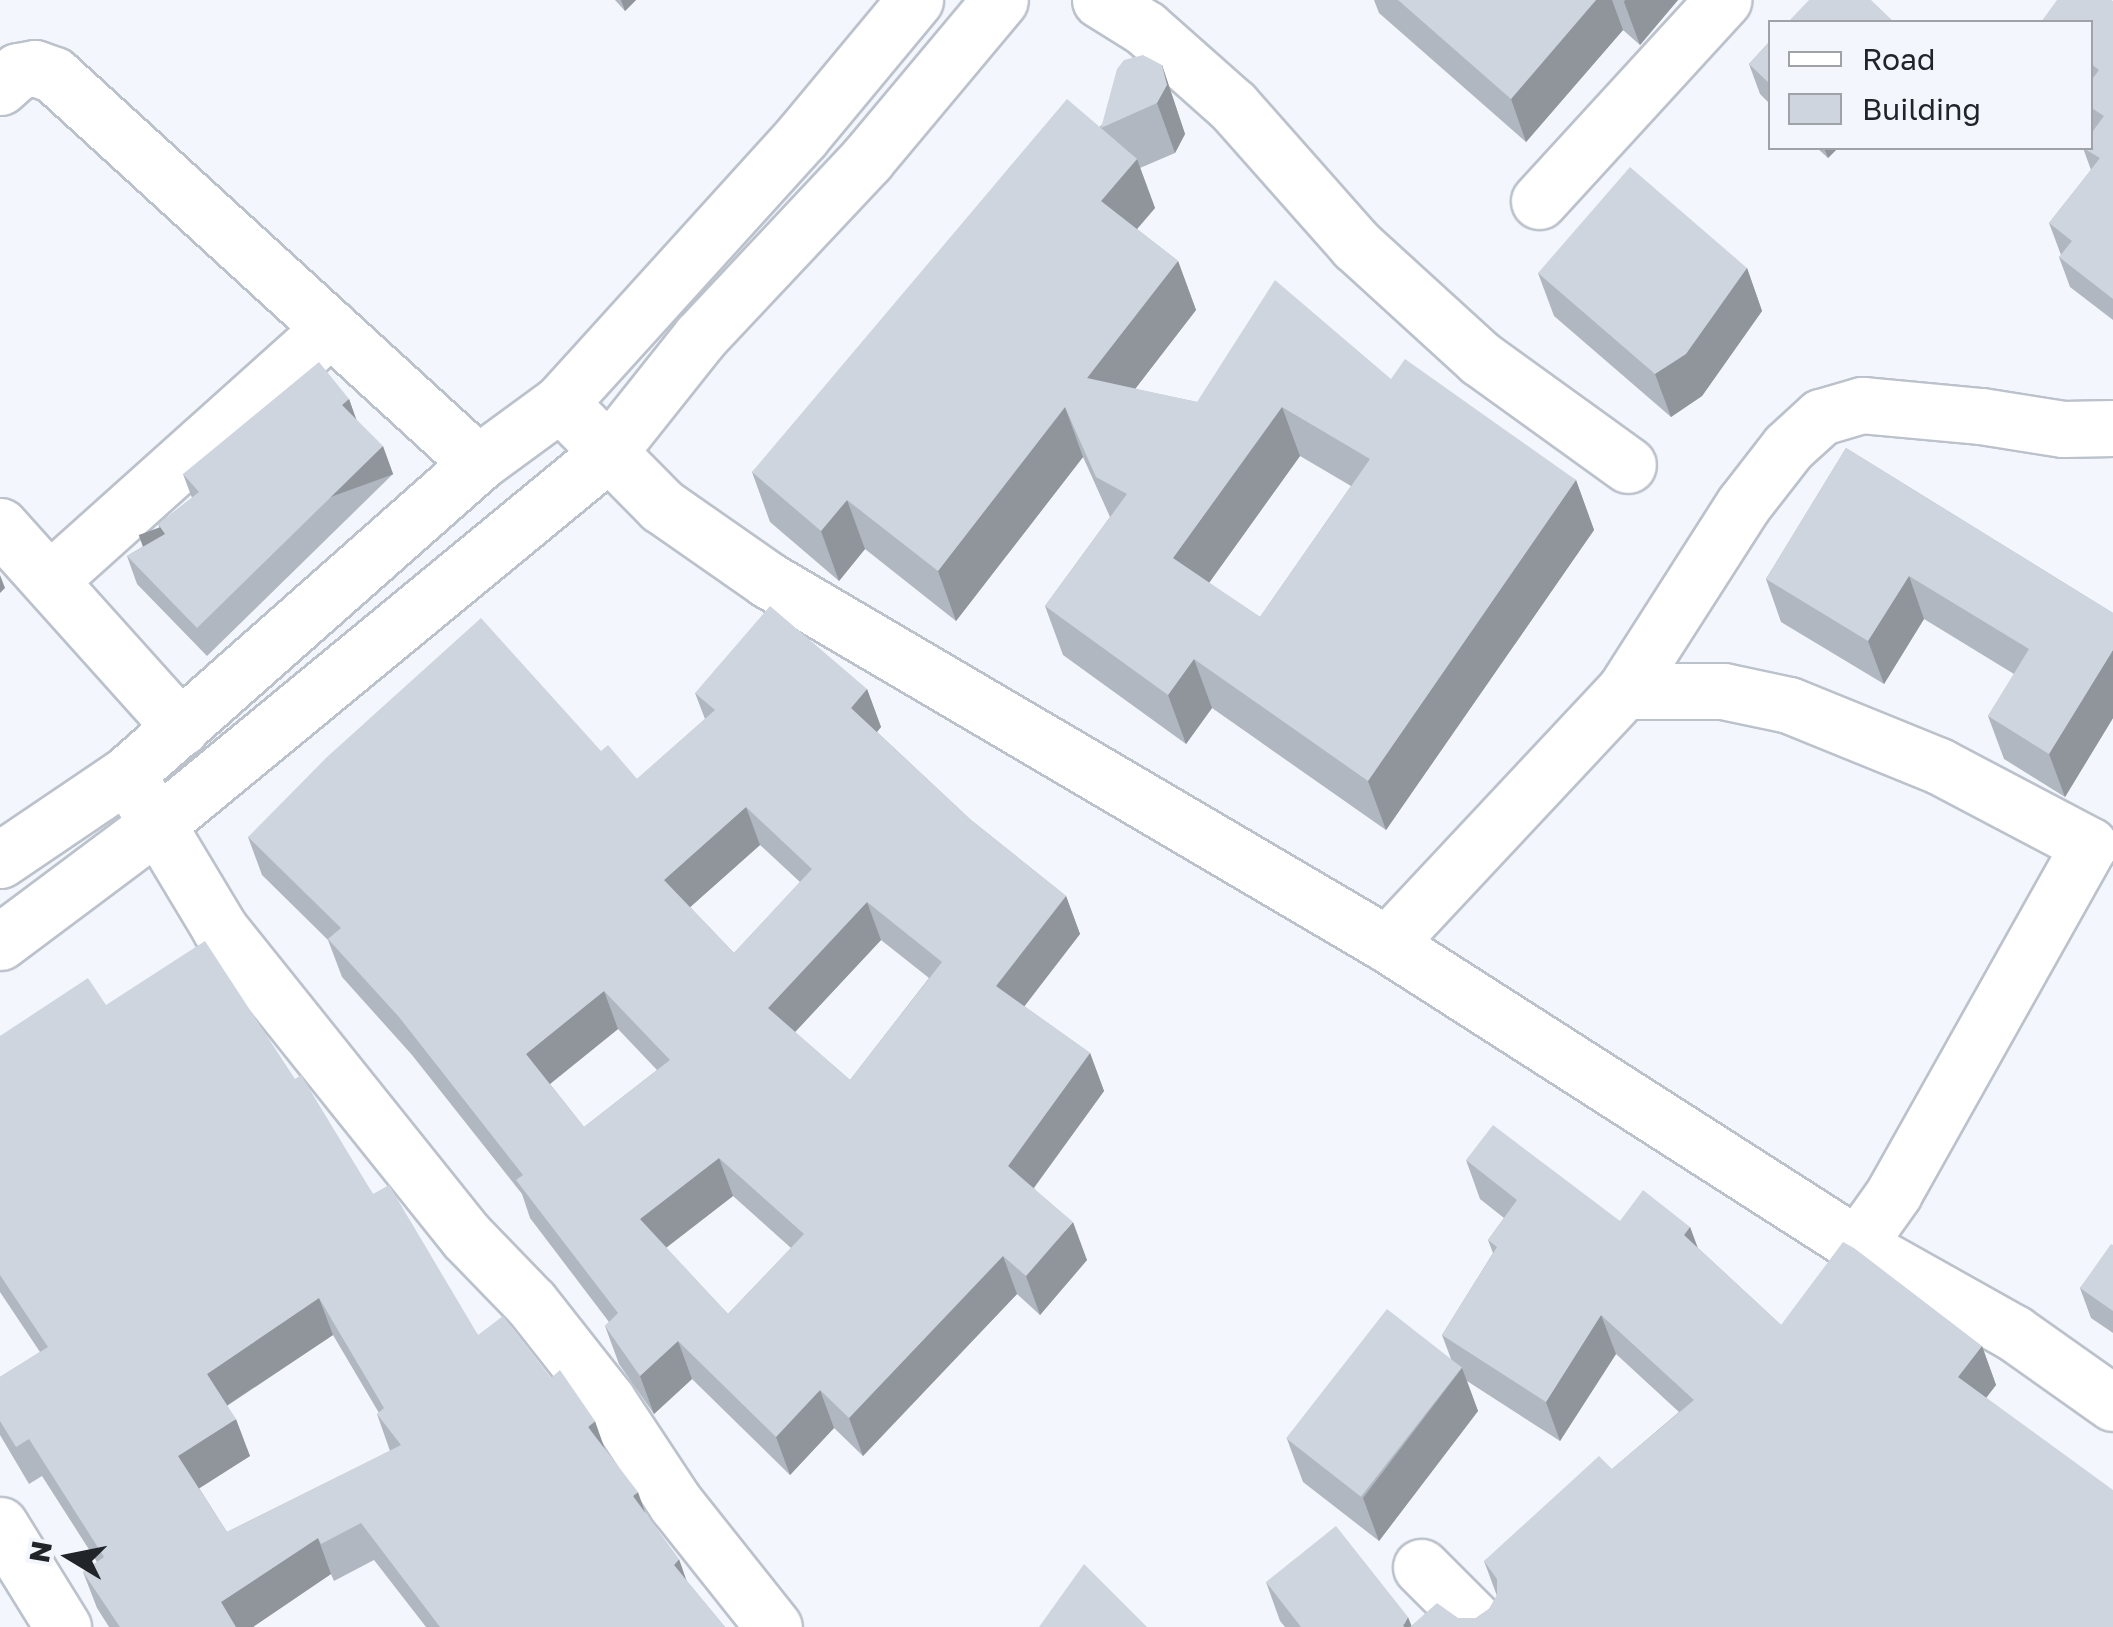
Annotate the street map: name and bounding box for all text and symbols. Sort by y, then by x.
legend [1768,20,2093,150]
text: Road [1862,41,1936,77]
text: Building [1862,91,1981,127]
north arrow [20,1507,120,1607]
text: N [22,1538,58,1565]

